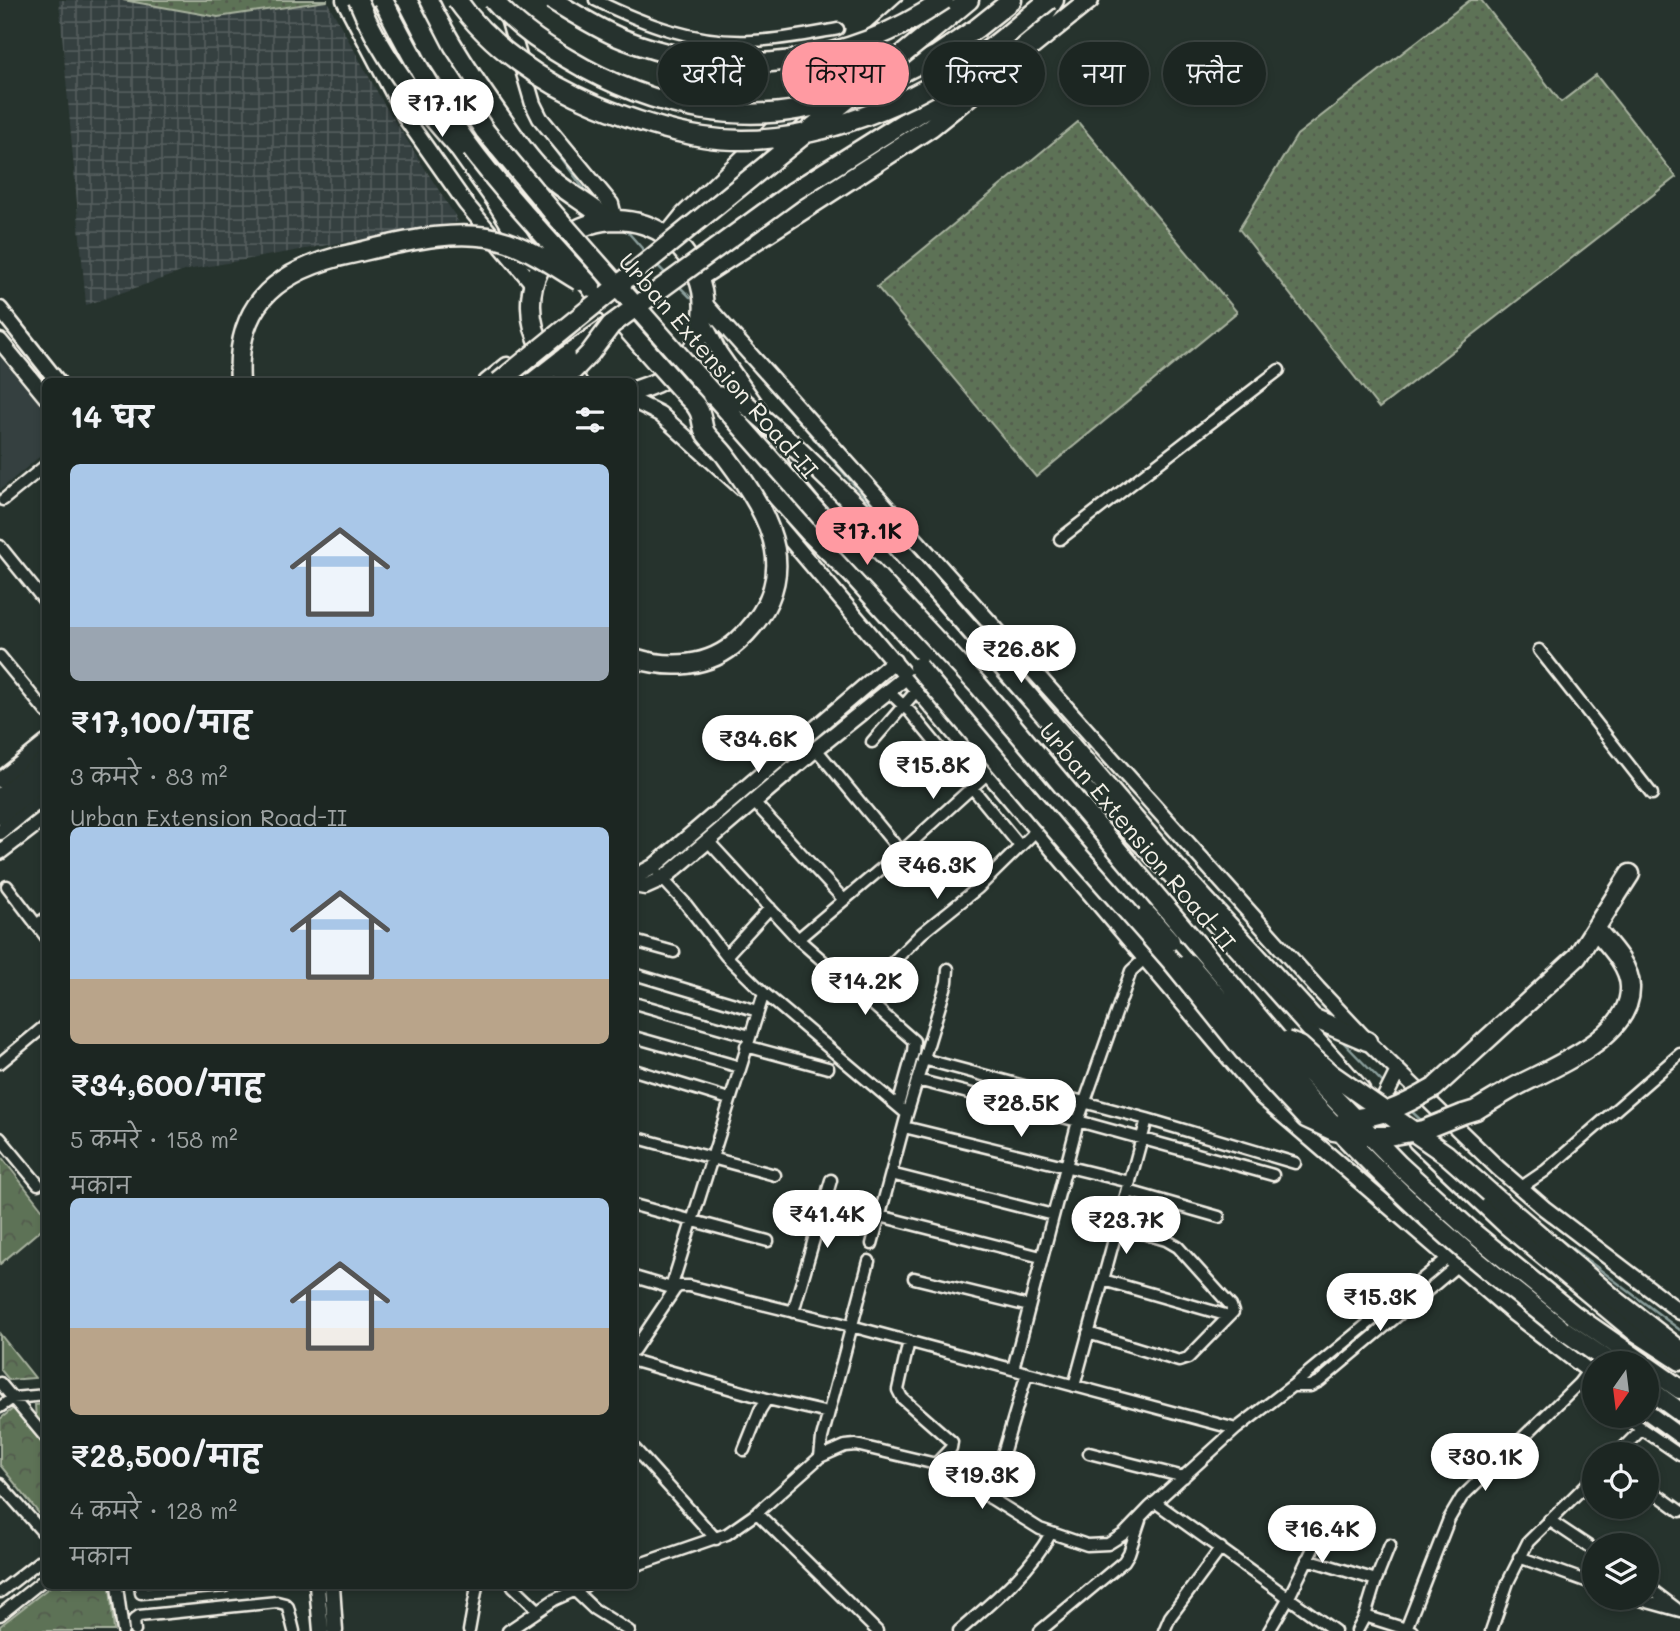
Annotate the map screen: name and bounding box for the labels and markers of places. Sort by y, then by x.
pin: ₹17.1K [385,80,499,139]
pin: ₹17.1K [810,508,924,567]
pin: ₹26.8K [964,626,1078,685]
pin: ₹34.6K [701,716,815,775]
pin: ₹15.8K [876,742,990,801]
pin: ₹46.3K [880,842,994,901]
pin: ₹14.2K [808,958,922,1017]
pin: ₹28.5K [964,1080,1078,1139]
pin: ₹41.4K [770,1190,884,1250]
pin: ₹23.7K [1069,1196,1183,1256]
pin: ₹15.3K [1323,1274,1437,1333]
pin: ₹30.1K [1428,1434,1542,1493]
pin: ₹19.3K [925,1452,1039,1511]
pin: ₹16.4K [1265,1506,1379,1565]

